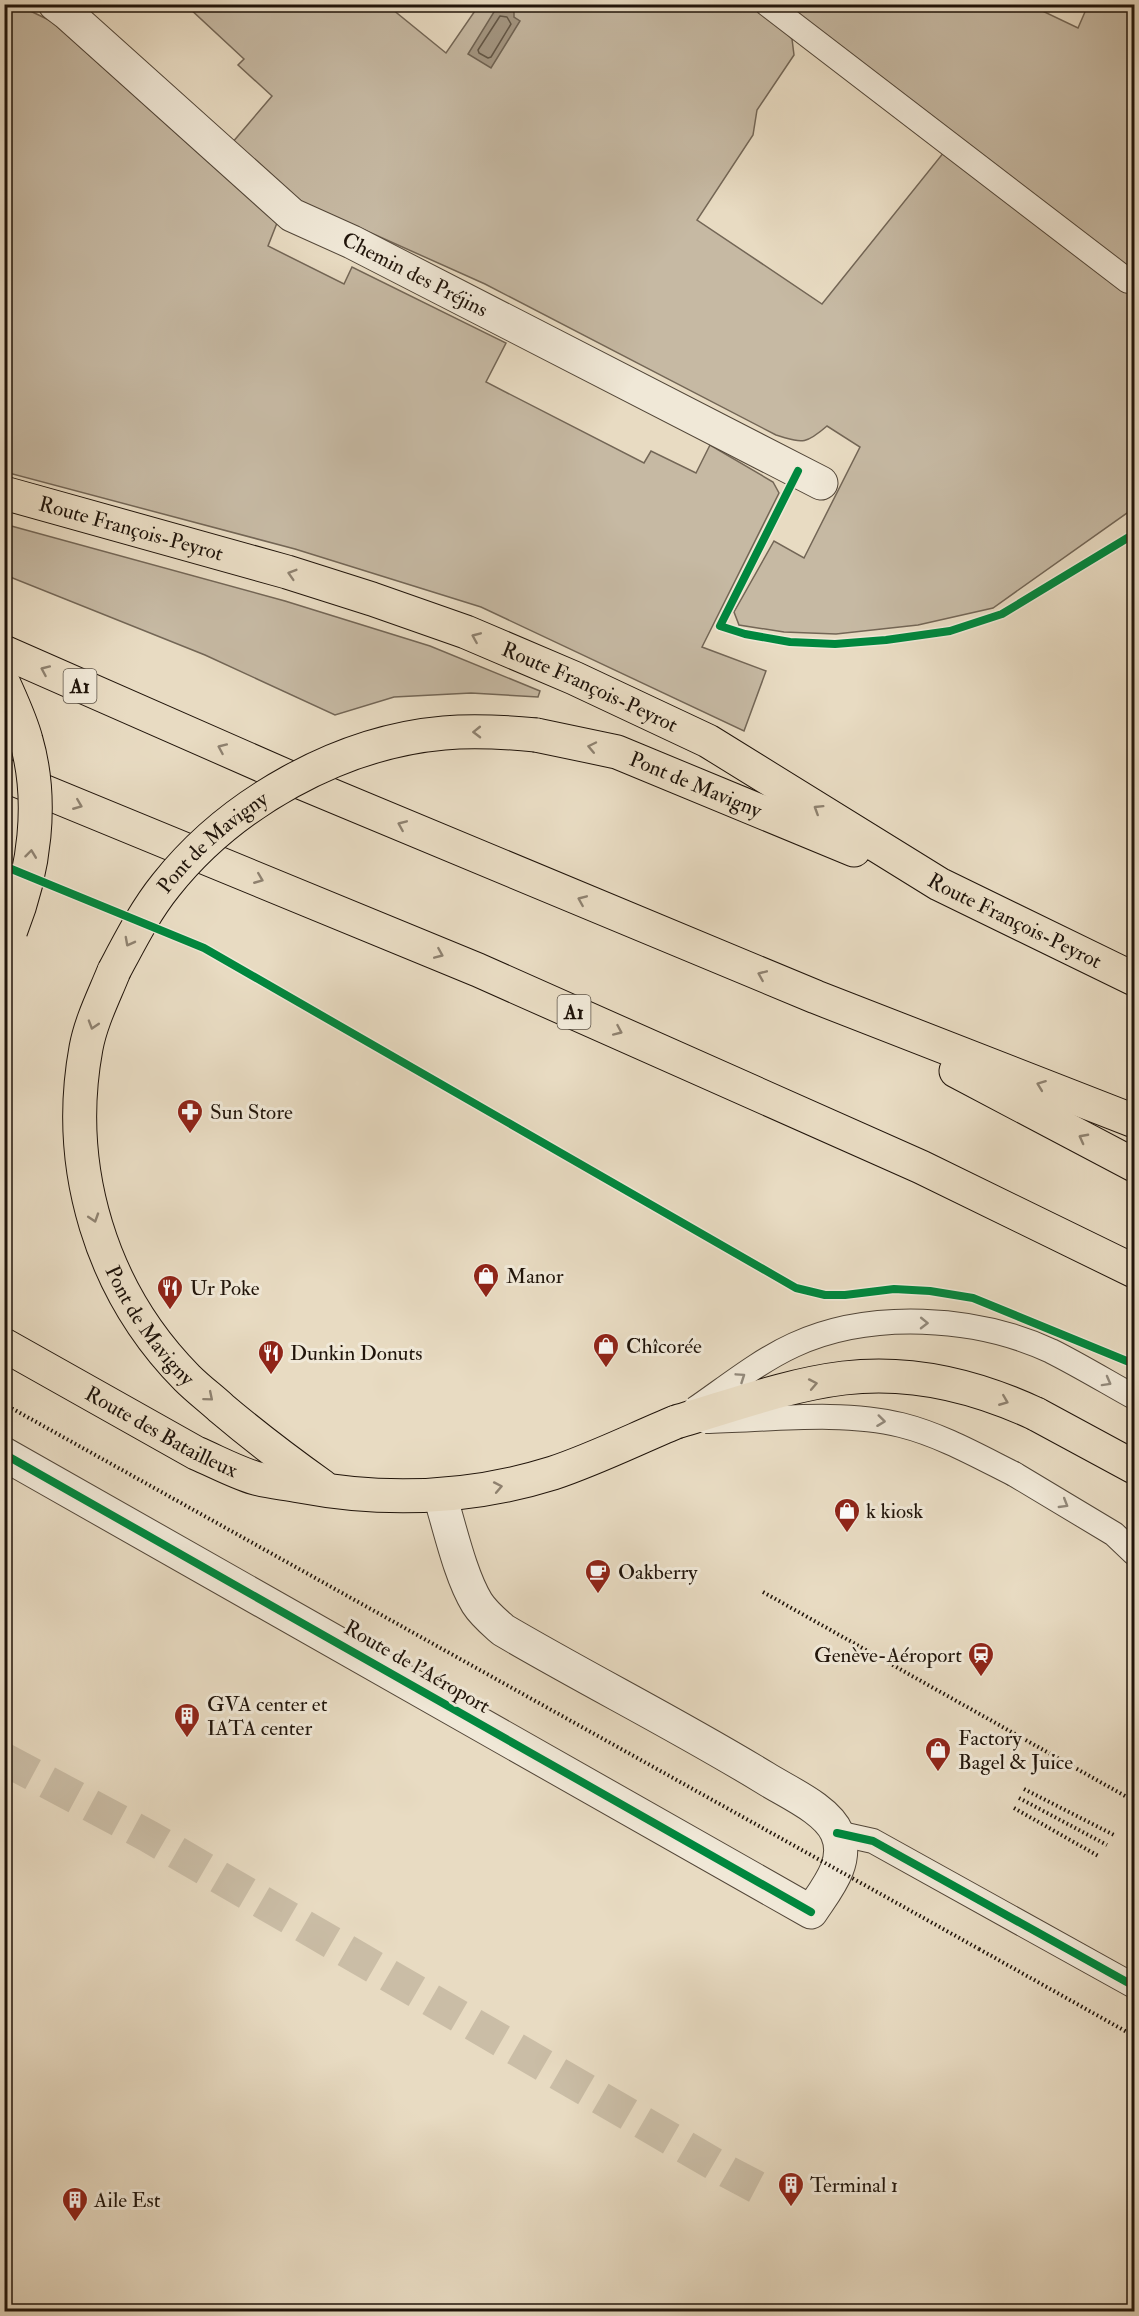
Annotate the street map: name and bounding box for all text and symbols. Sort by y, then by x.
street label: Chemin des Préjins [338,226,492,323]
street label: Route François-Peyrot [36,490,227,567]
one-way arrow [287,569,297,581]
one-way arrow [471,632,482,644]
street label: Route François-Peyrot [498,635,682,738]
one-way arrow [41,666,52,678]
road number: A1 [64,669,97,703]
one-way arrow [473,726,482,738]
one-way arrow [588,741,598,754]
one-way arrow [218,743,229,755]
street label: Pont de Mavigny [626,745,767,824]
street label: Pont de Mavigny [151,785,273,899]
one-way arrow [72,798,83,810]
one-way arrow [814,805,824,817]
one-way arrow [397,820,408,832]
one-way arrow [25,849,37,859]
street label: Route François-Peyrot [923,867,1106,975]
one-way arrow [252,872,263,884]
one-way arrow [577,895,588,907]
one-way arrow [125,936,136,946]
one-way arrow [432,947,443,959]
one-way arrow [757,970,768,982]
road number: A1 [558,995,590,1029]
one-way arrow [88,1019,100,1030]
one-way arrow [611,1024,622,1036]
one-way arrow [1036,1079,1047,1092]
pharmacy icon: Sun Store [175,1097,205,1135]
place label: Sun Store [210,1099,293,1126]
one-way arrow [1078,1134,1089,1145]
one-way arrow [87,1212,99,1223]
street label: Pont de Mavigny [99,1261,201,1392]
shop icon: Manor [471,1261,501,1299]
place label: Manor [506,1263,564,1290]
restaurant icon: Ur Poke [155,1273,185,1311]
place label: Ur Poke [190,1275,260,1302]
one-way arrow [919,1317,928,1329]
shop icon: Chîcorée [591,1331,621,1369]
place label: Chîcorée [626,1333,702,1360]
restaurant icon: Dunkin Donuts [256,1338,286,1376]
place label: Dunkin Donuts [290,1340,422,1367]
one-way arrow [735,1373,746,1384]
one-way arrow [1101,1375,1111,1386]
one-way arrow [808,1378,818,1391]
street label: Route des Batailleux [80,1380,243,1484]
one-way arrow [202,1390,213,1401]
one-way arrow [998,1394,1009,1406]
one-way arrow [876,1415,886,1427]
one-way arrow [492,1481,502,1494]
shop icon: k kiosk [832,1496,862,1534]
one-way arrow [1058,1497,1068,1509]
place label: k kiosk [866,1498,923,1525]
cafe icon: Oakberry [583,1557,613,1595]
place label: Oakberry [618,1559,698,1586]
street label: Route de l'Aéroport [339,1614,495,1720]
station icon: Genève-Aéroport [966,1640,996,1678]
place label: Genève-Aéroport [814,1642,962,1669]
place label: GVA center et IATA center [207,1691,328,1742]
building icon: GVA center et IATA center [172,1701,202,1739]
place label: Factory Bagel & Juice [958,1725,1073,1776]
shop icon: Factory Bagel & Juice [923,1735,953,1773]
building icon: Terminal 1 [776,2170,806,2208]
place label: Terminal 1 [810,2172,898,2199]
building icon: Aile Est [60,2185,90,2223]
place label: Aile Est [93,2187,161,2214]

